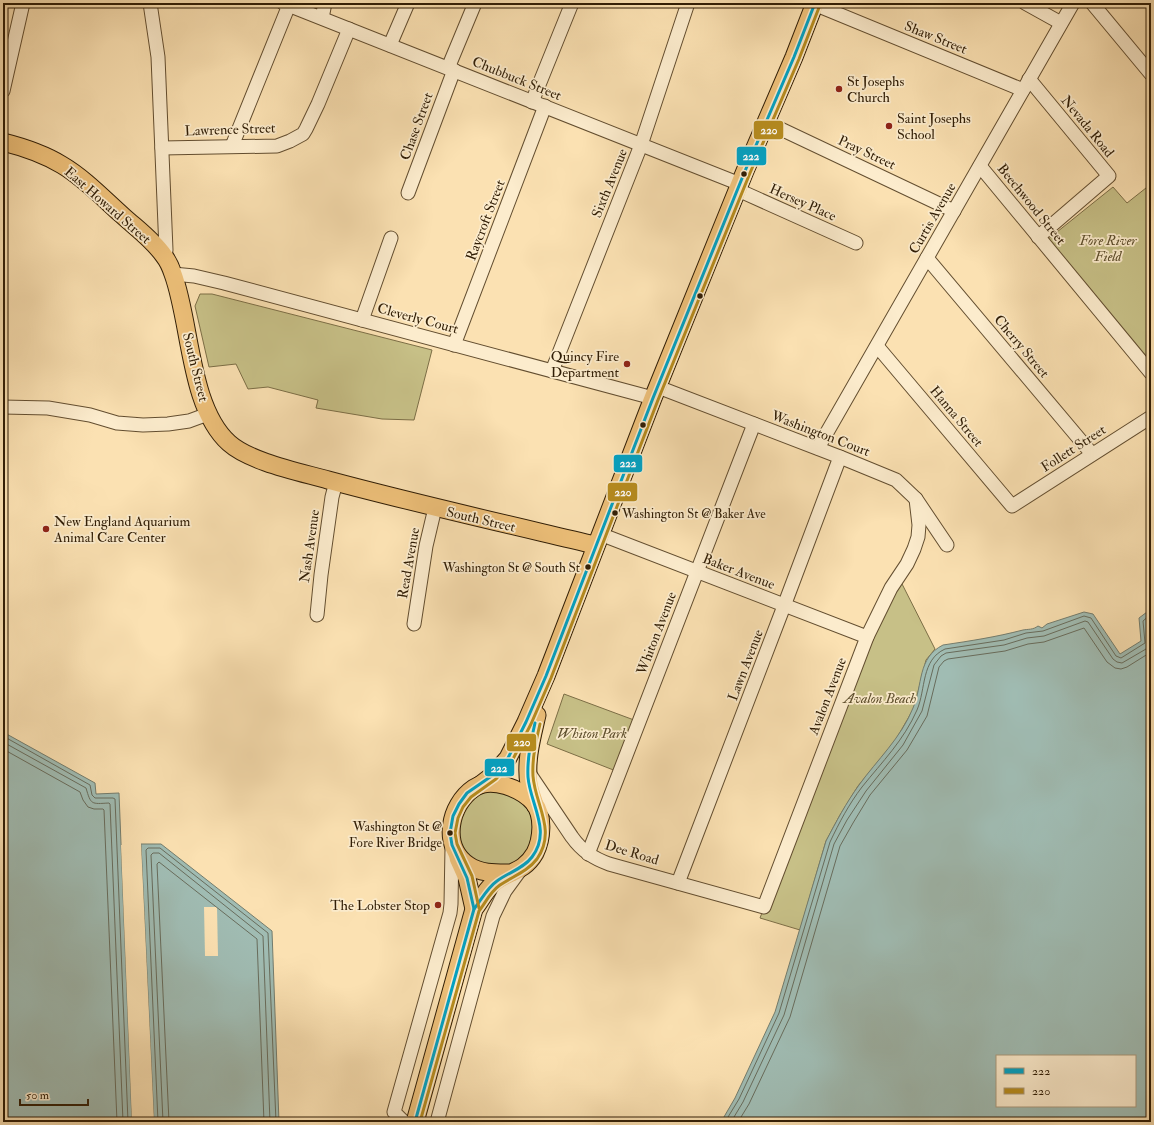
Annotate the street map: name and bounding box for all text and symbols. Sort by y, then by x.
street label: Shaw Street [902,17,970,58]
street label: Chubbuck Street [470,53,564,104]
place label: St Josephs Church [847,73,904,106]
marker: St Josephs Church [834,84,844,94]
street label: Chase Street [396,90,437,162]
street label: Nevada Road [1058,92,1118,161]
place label: Saint Josephs School [897,110,971,143]
street label: Lawrence Street [184,119,276,140]
line badge: 220 [753,120,784,140]
marker: Saint Josephs School [884,121,894,131]
text: 220 [761,124,778,137]
street label: Pray Street [835,132,899,174]
street label: Sixth Avenue [588,146,631,220]
line badge: 222 [736,146,767,166]
text: 222 [743,150,760,163]
street label: Beechwood Street [994,160,1070,249]
street label: East Howard Street [61,163,155,248]
unlabelled marker [739,169,749,179]
street label: Raycroft Street [462,177,510,263]
street label: Hersey Place [766,180,839,226]
street label: Curtis Avenue [905,180,960,257]
park label: Fore River Field [1078,232,1137,265]
unlabelled marker [695,291,705,301]
street label: Cleverly Court [375,300,461,339]
street label: Cherry Street [990,311,1053,382]
street label: South Street [179,331,212,404]
place label: Quincy Fire Department [551,348,619,382]
marker: Quincy Fire Department [622,359,632,369]
street label: Hanna Street [926,382,987,451]
street label: Washington Court [768,407,873,460]
unlabelled marker [638,420,648,430]
street label: Follett Street [1038,421,1109,476]
line badge: 222 [613,454,643,473]
text: 222 [620,457,637,470]
line badge: 220 [607,482,638,502]
text: 220 [615,486,632,499]
street label: South Street [445,503,517,536]
place label: Washington St @ Baker Ave [621,506,766,522]
street label: Nash Avenue [296,508,323,584]
marker: Washington St @ Baker Ave [610,508,620,518]
place label: New England Aquarium Animal Care Center [53,513,190,546]
marker: New England Aquarium Animal Care Center [41,524,51,534]
street label: Read Avenue [394,526,423,600]
street label: Baker Avenue [700,550,777,593]
place label: Washington St @ South St [442,560,580,576]
marker: Washington St @ South St [583,562,593,572]
street label: Whiton Avenue [633,589,680,678]
street label: Lawn Avenue [724,627,767,703]
street label: Avalon Avenue [805,655,850,738]
park label: Avalon Beach [842,690,916,707]
park label: Whiton Park [557,725,627,742]
line badge: 220 [506,733,537,752]
text: 220 [514,736,531,749]
line badge: 222 [484,758,515,777]
text: 222 [491,762,508,775]
place label: Washington St @ Fore River Bridge [349,819,443,851]
marker: Washington St @ Fore River Bridge [445,828,455,838]
street label: Dee Road [603,836,661,869]
place label: The Lobster Stop [330,897,430,915]
marker: The Lobster Stop [433,900,443,910]
legend [996,1055,1136,1107]
text: 222 [1032,1064,1050,1079]
scale bar [20,1081,88,1107]
text: 220 [1032,1084,1050,1099]
text: 50 m [26,1088,50,1103]

